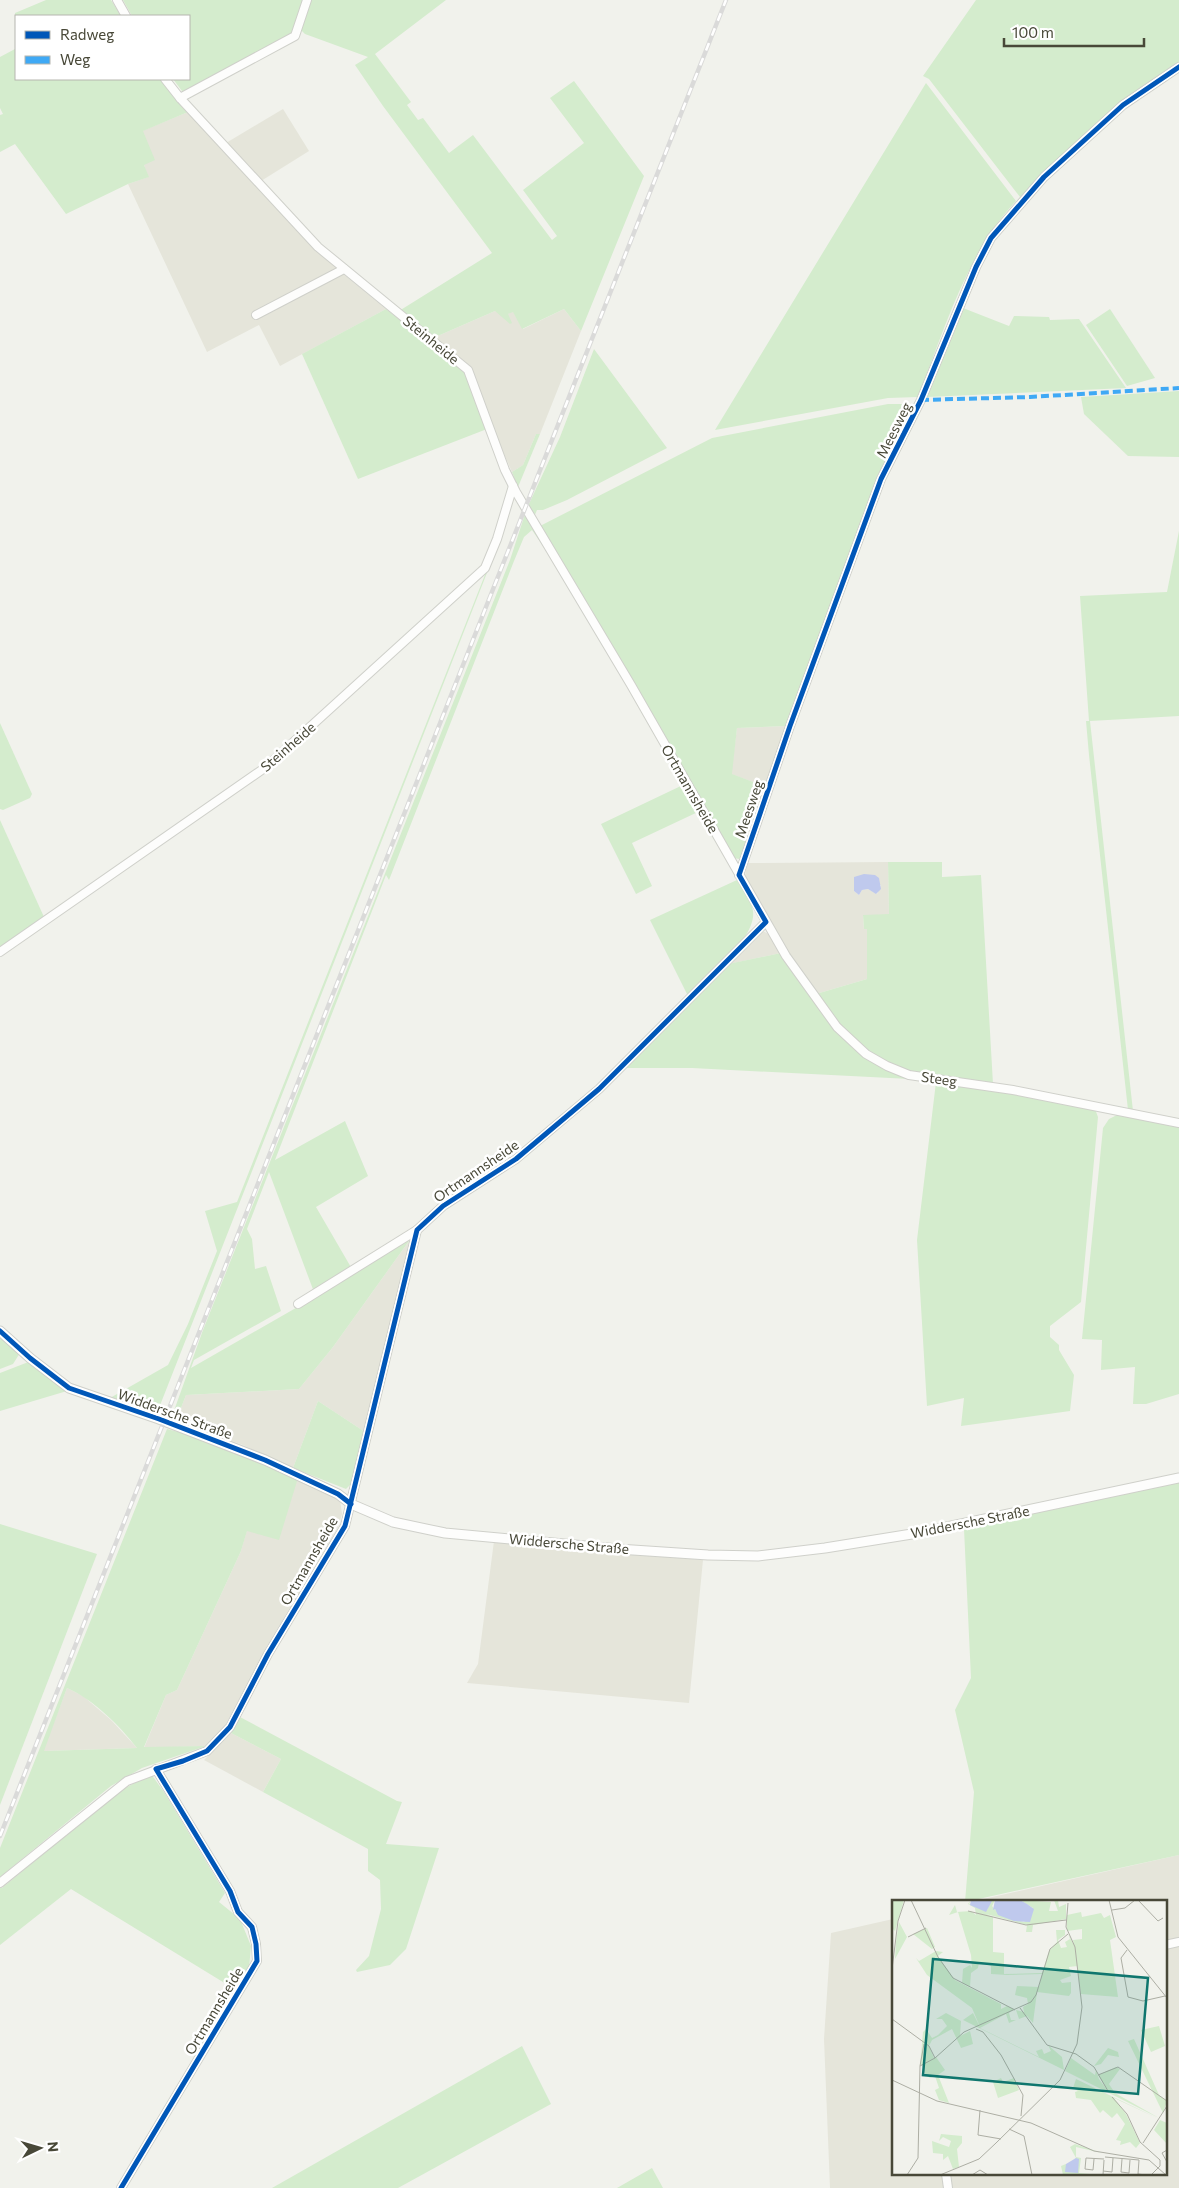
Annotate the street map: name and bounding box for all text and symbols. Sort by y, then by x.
legend [15,15,190,80]
scale bar [1004,15,1144,47]
text: 100 m [1012,23,1054,41]
text: Radweg [60,25,114,43]
text: Weg [60,50,90,68]
street label: Steinheide [400,312,463,367]
street label: Meesweg [872,399,915,461]
street label: Steinheide [257,718,319,775]
street label: Ortmannsheide [658,742,723,836]
street label: Meesweg [731,777,767,840]
street label: Steeg [920,1068,959,1089]
street label: Ortmannsheide [430,1136,522,1205]
street label: Widdersche Straße [116,1385,235,1442]
street label: Widdersche Straße [909,1502,1031,1541]
street label: Ortmannsheide [276,1514,341,1608]
street label: Widdersche Straße [508,1530,630,1557]
inset map [892,1900,1166,2176]
street label: Ortmannsheide [181,1964,246,2058]
north arrow [15,2123,65,2173]
text: N [45,2141,62,2153]

